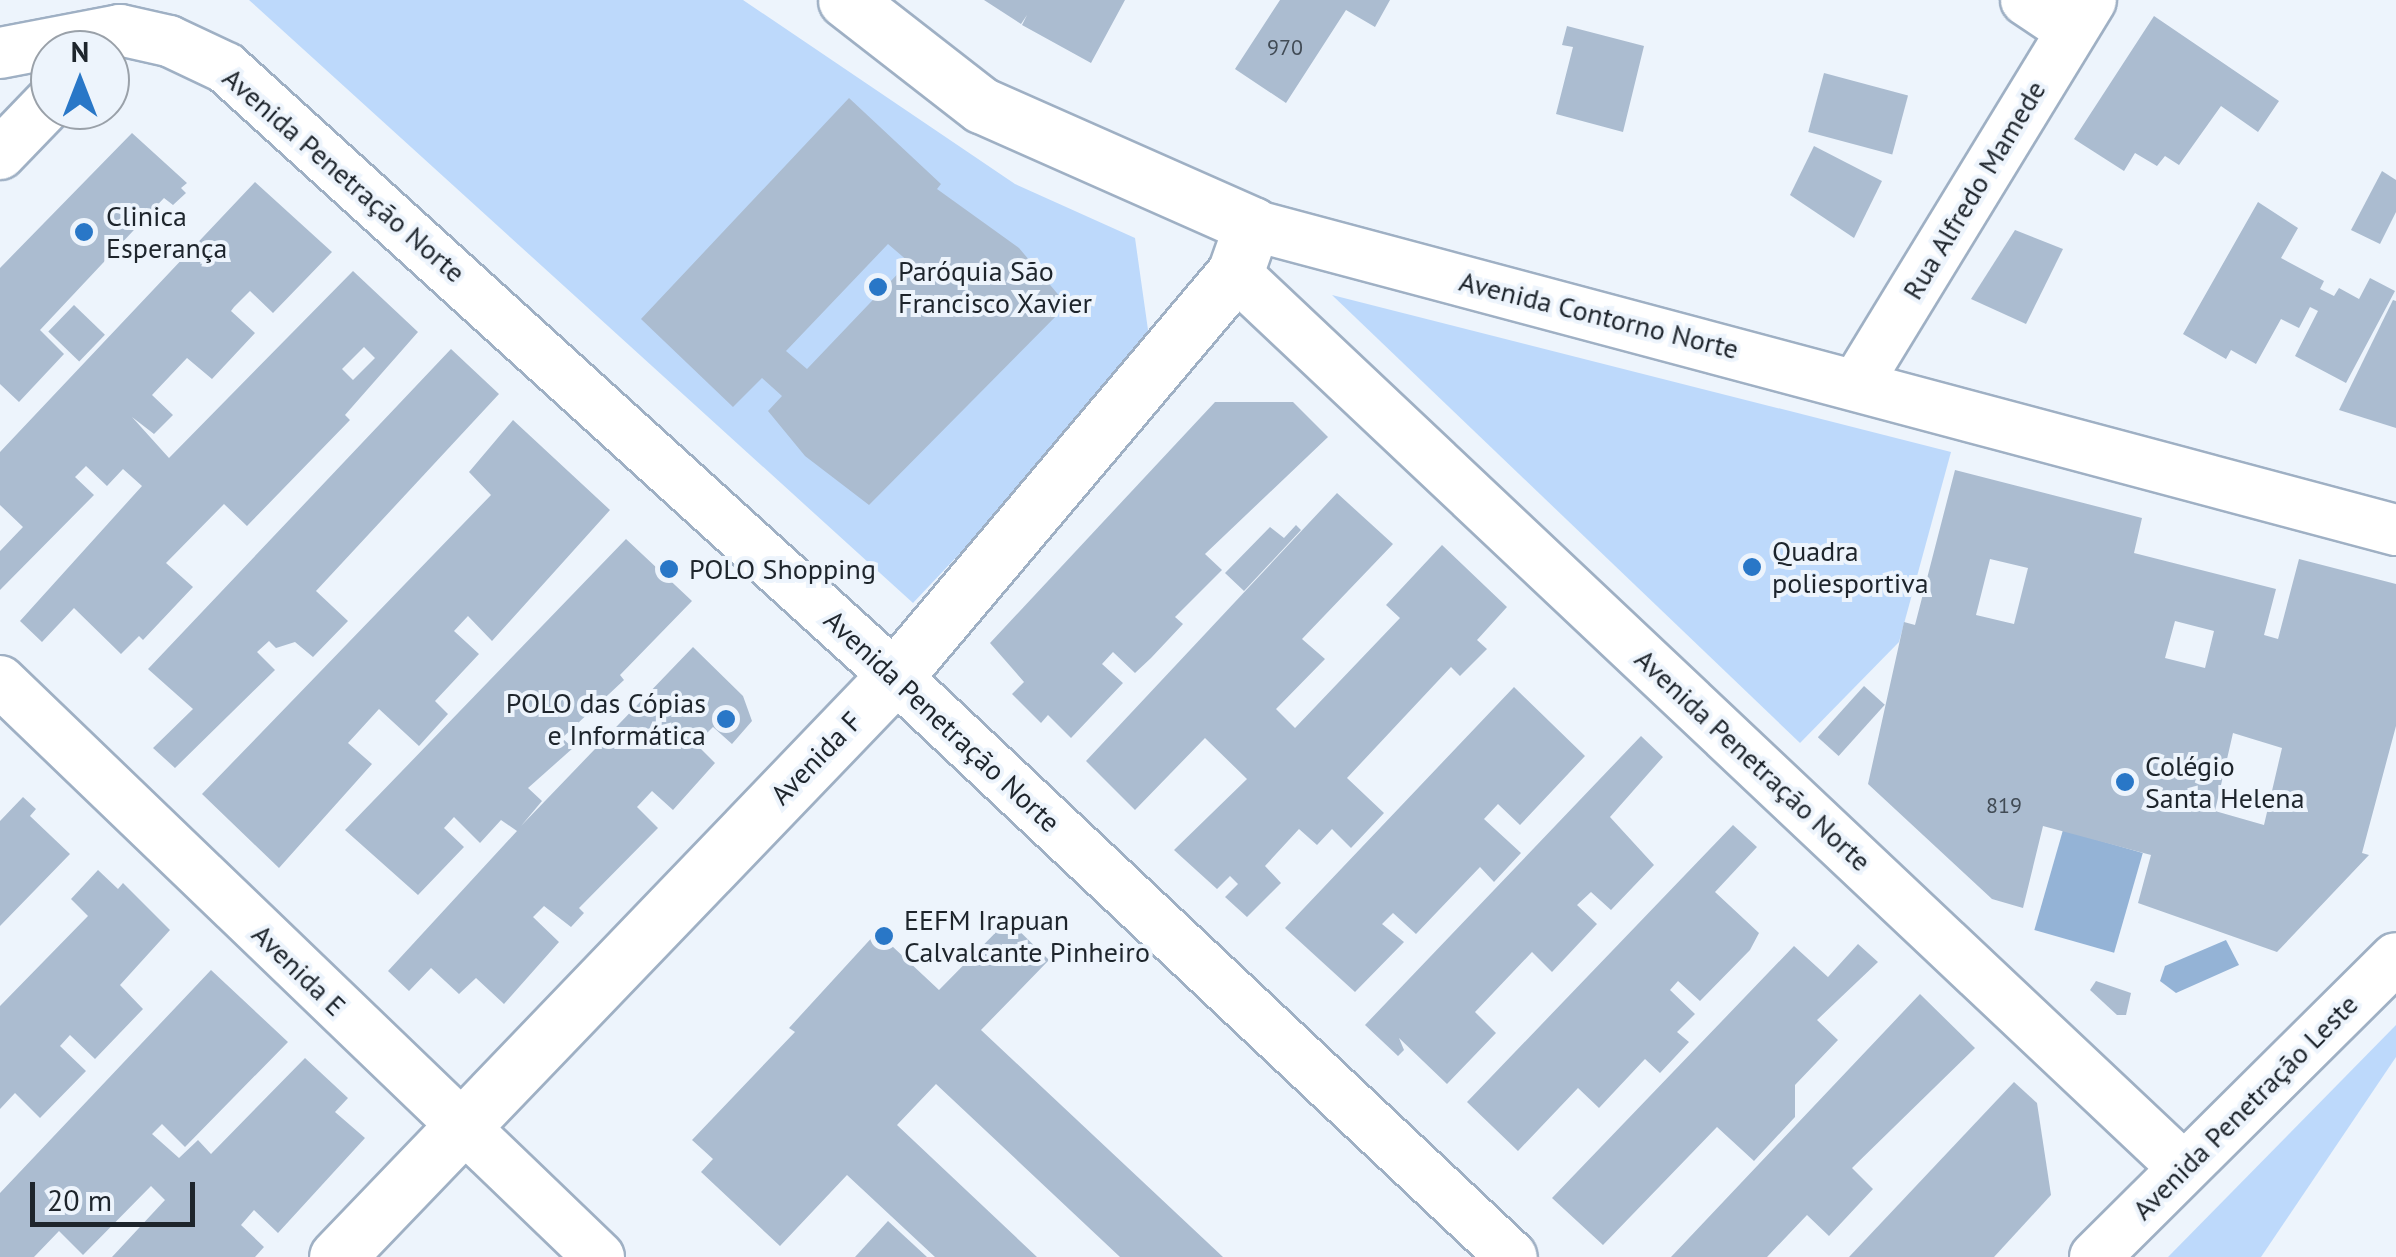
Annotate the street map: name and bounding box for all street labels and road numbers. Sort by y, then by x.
street label: Avenida Penetração Norte [216,61,472,289]
street label: Rua Alfredo Mamede [1895,74,2053,306]
street label: Avenida Contorno Norte [1456,264,1742,366]
street label: Avenida Penetração Norte [817,603,1067,839]
street label: Avenida Penetração Norte [1628,642,1878,878]
street label: Avenida F [763,704,869,812]
street label: Avenida E [245,917,353,1023]
street label: Avenida Penetração Leste [2125,987,2365,1227]

